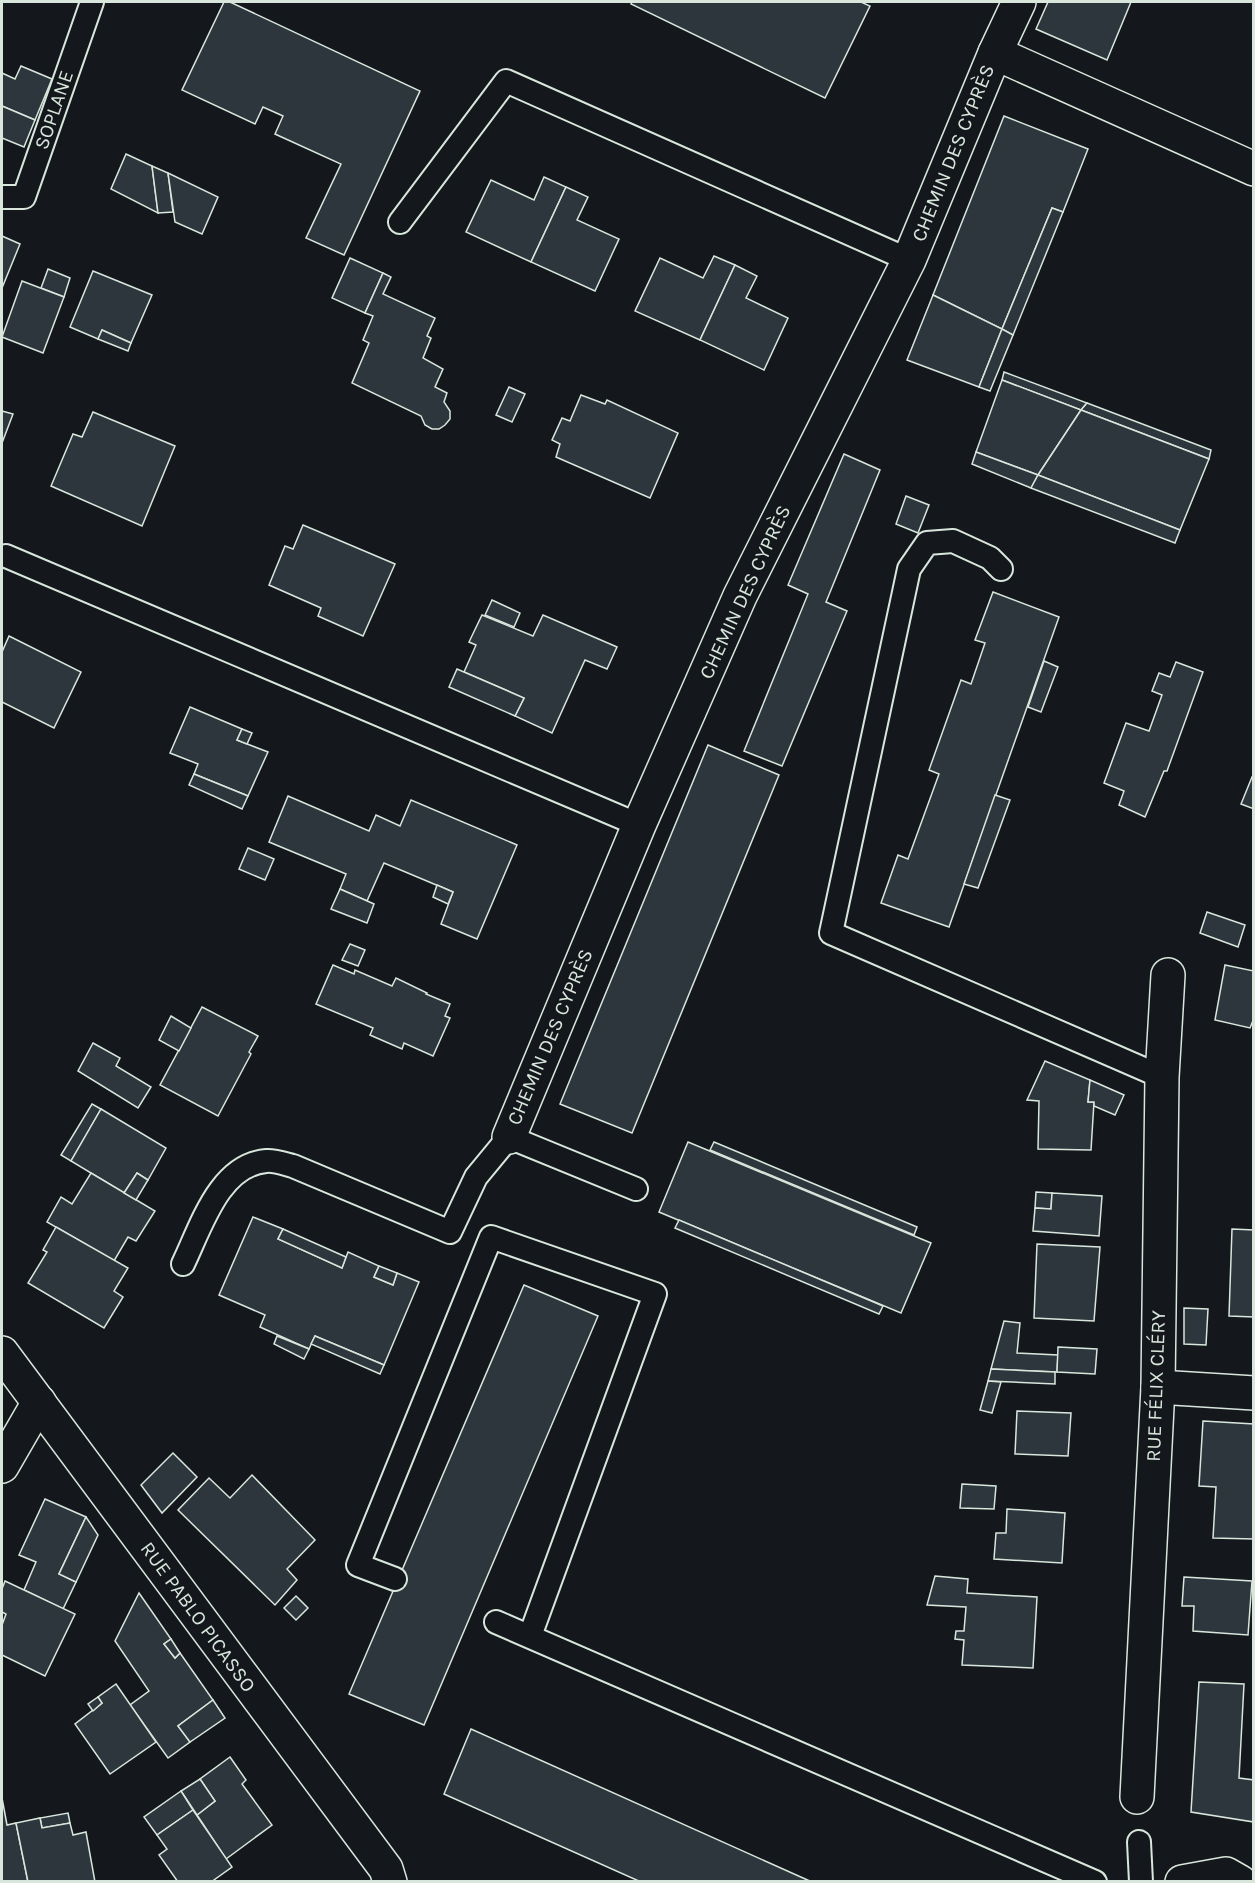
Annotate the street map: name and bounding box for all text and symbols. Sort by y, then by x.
street label: CHEMIN DES CYPRÈS [906,61,999,245]
street label: SOPLANE [30,68,78,152]
street label: CHEMIN DES CYPRÈS [694,501,795,683]
street label: CHEMIN DES CYPRÈS [502,945,598,1128]
street label: RUE FÉLIX CLÉRY [1141,1310,1170,1462]
street label: RUE PABLO PICASSO [136,1537,260,1697]

